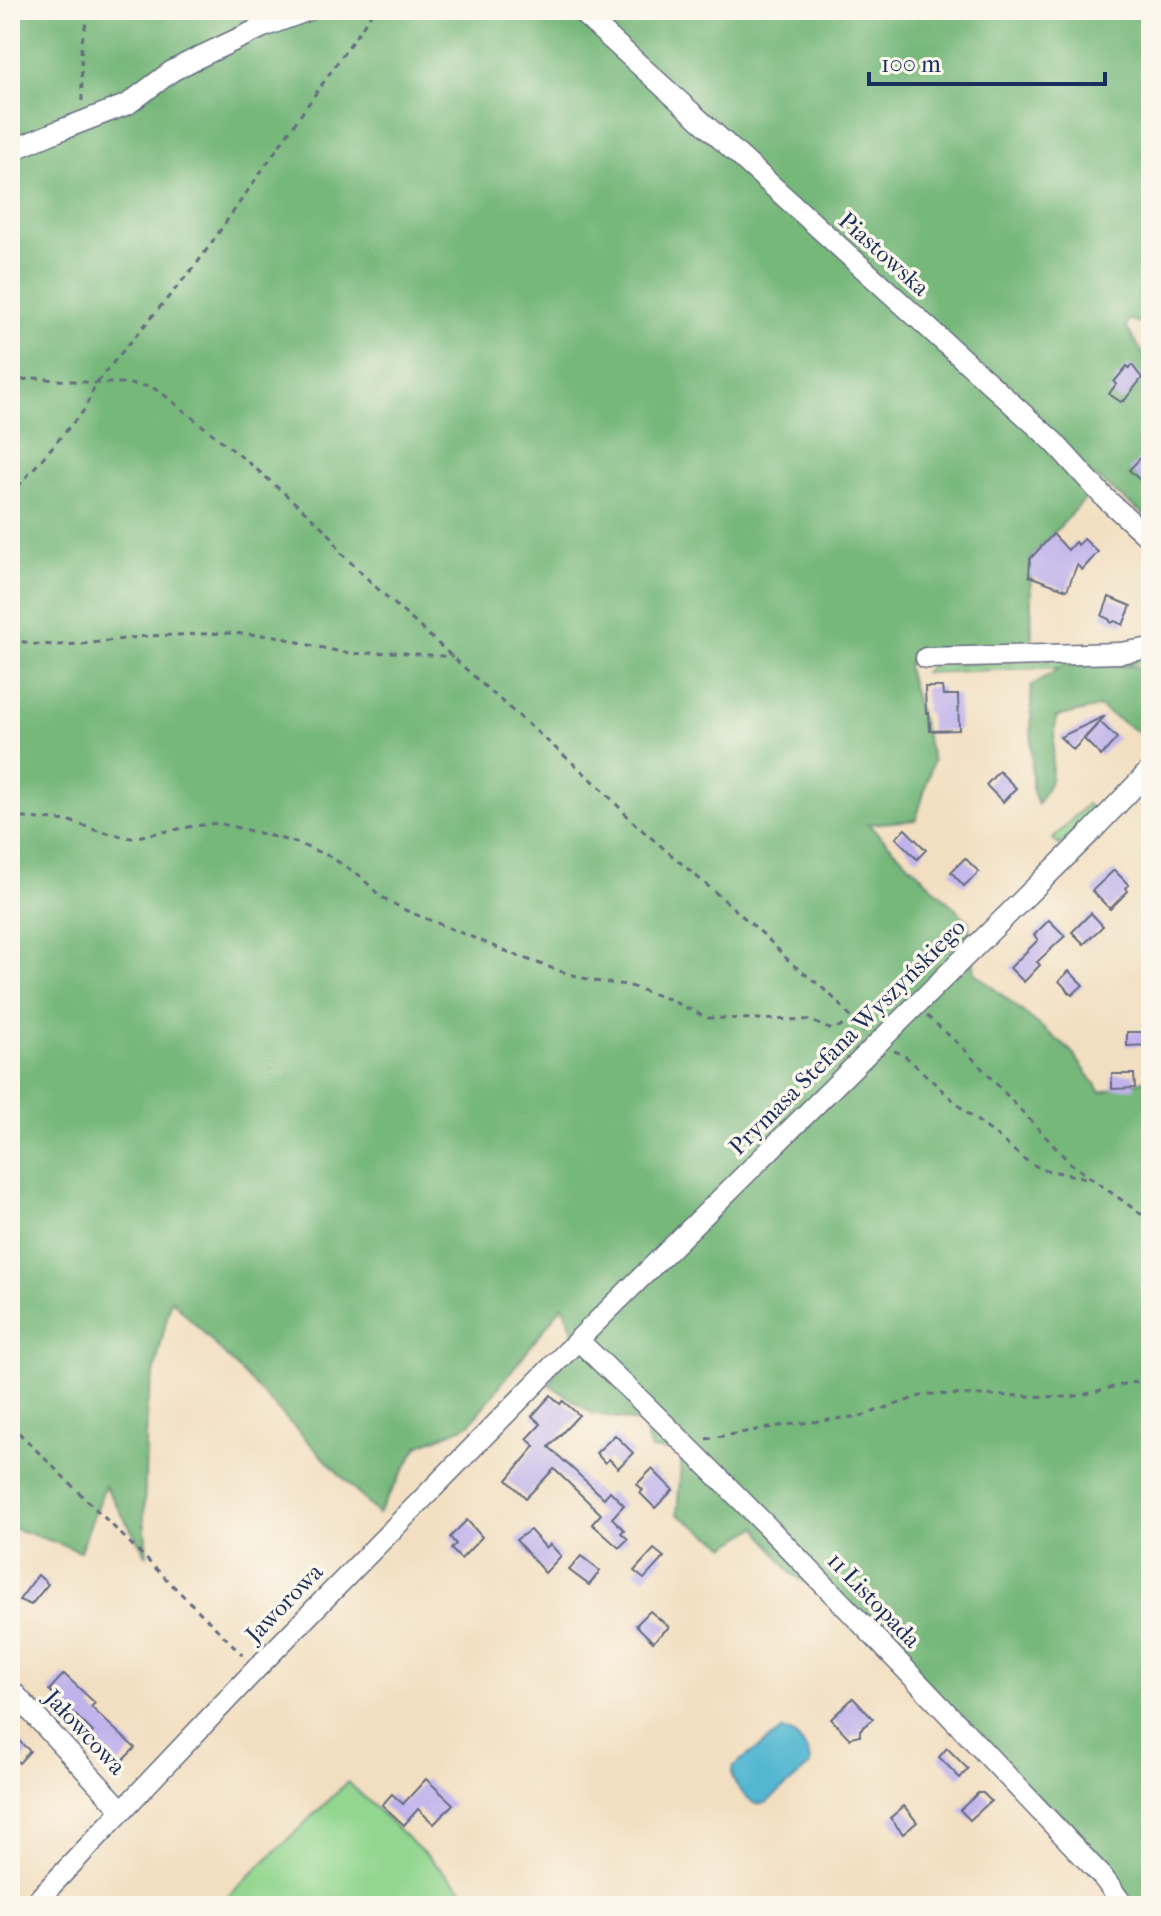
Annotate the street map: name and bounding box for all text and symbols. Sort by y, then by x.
scale bar [869,36,1105,86]
text: 100 m [881,50,941,78]
street label: Piastowska [833,206,936,302]
street label: Prymasa Stefana Wyszyńskiego [723,913,971,1161]
street label: 11 Listopada [822,1547,927,1654]
street label: Jaworowa [238,1557,329,1650]
street label: Jałowcowa [37,1682,132,1781]

